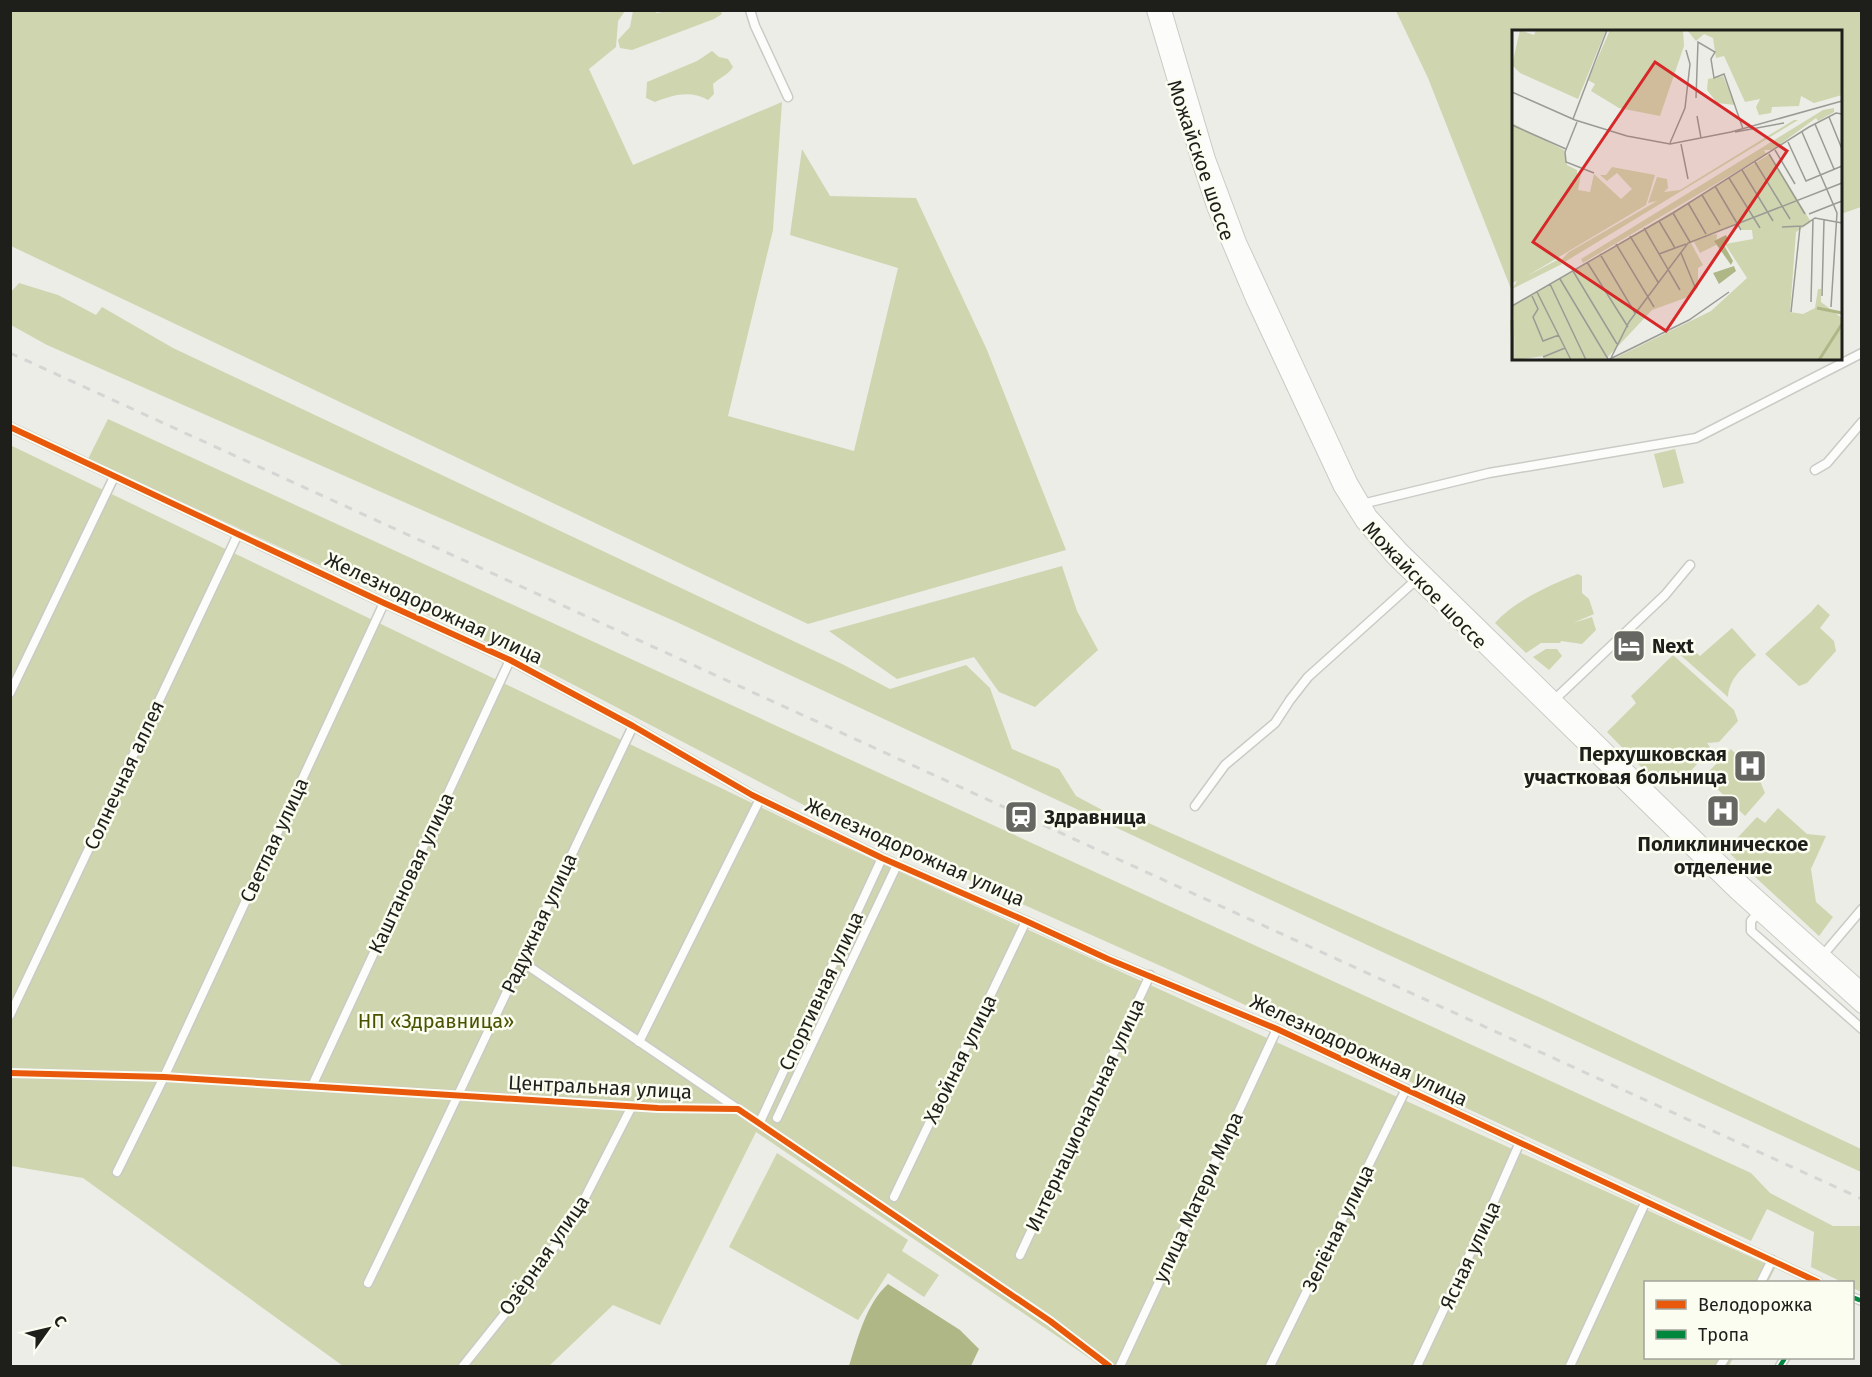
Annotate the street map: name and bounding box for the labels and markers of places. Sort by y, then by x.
hotel icon: Next [1611,628,1647,664]
place label: Next [1652,634,1694,658]
place label: Перхушковская участковая больница [1523,742,1727,789]
hospital icon: Перхушковская участковая больница [1732,748,1768,784]
hospital icon: Поликлиническое отделение [1705,793,1741,829]
station icon: Здравница [1003,799,1039,835]
place label: Здравница [1043,805,1146,829]
place label: Поликлиническое отделение [1638,832,1808,879]

